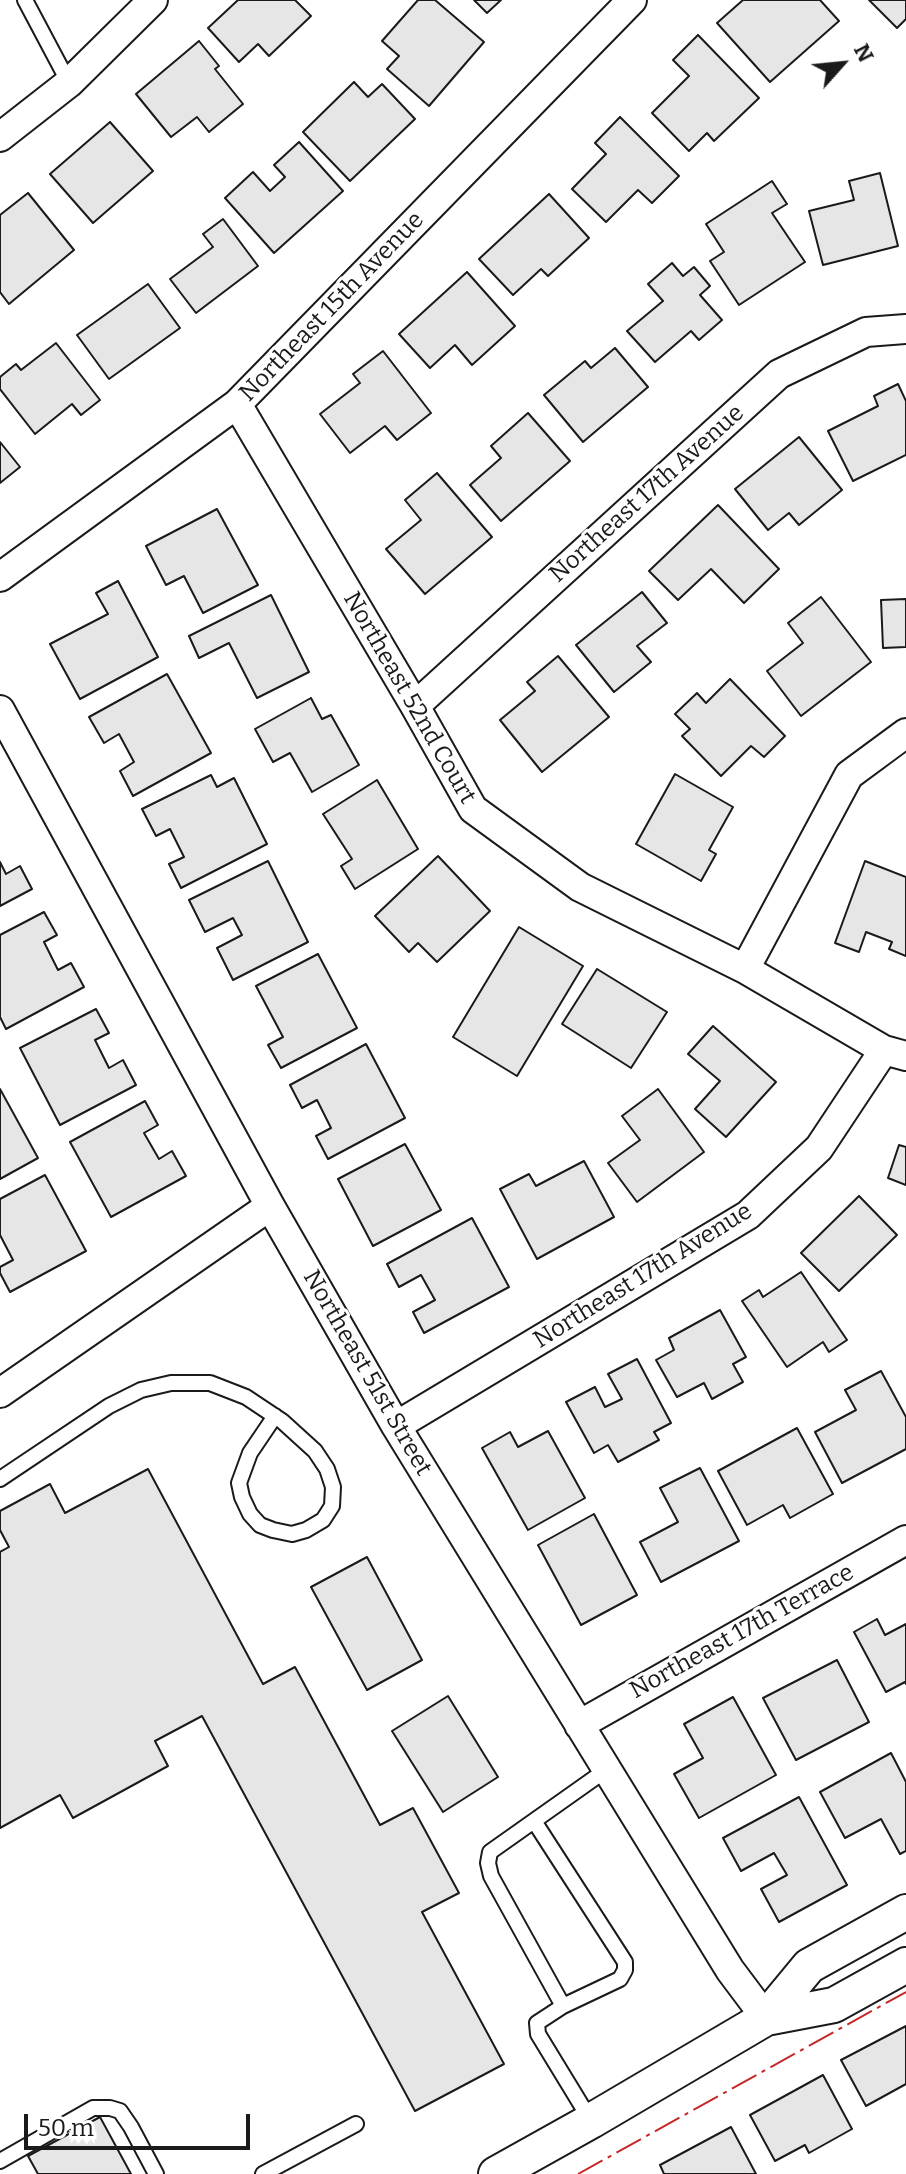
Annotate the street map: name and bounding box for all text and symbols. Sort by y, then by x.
north arrow [802,24,882,104]
text: N [848,39,880,67]
street label: Northeast 15th Avenue [234,206,430,408]
street label: Northeast 17th Avenue [544,399,750,589]
street label: Northeast 52nd Court [337,587,481,809]
street label: Northeast 17th Avenue [529,1197,757,1355]
street label: Northeast 51st Street [296,1265,438,1481]
street label: Northeast 17th Terrace [625,1558,859,1706]
scale bar [28,2098,254,2148]
text: 50 m [38,2114,94,2142]

